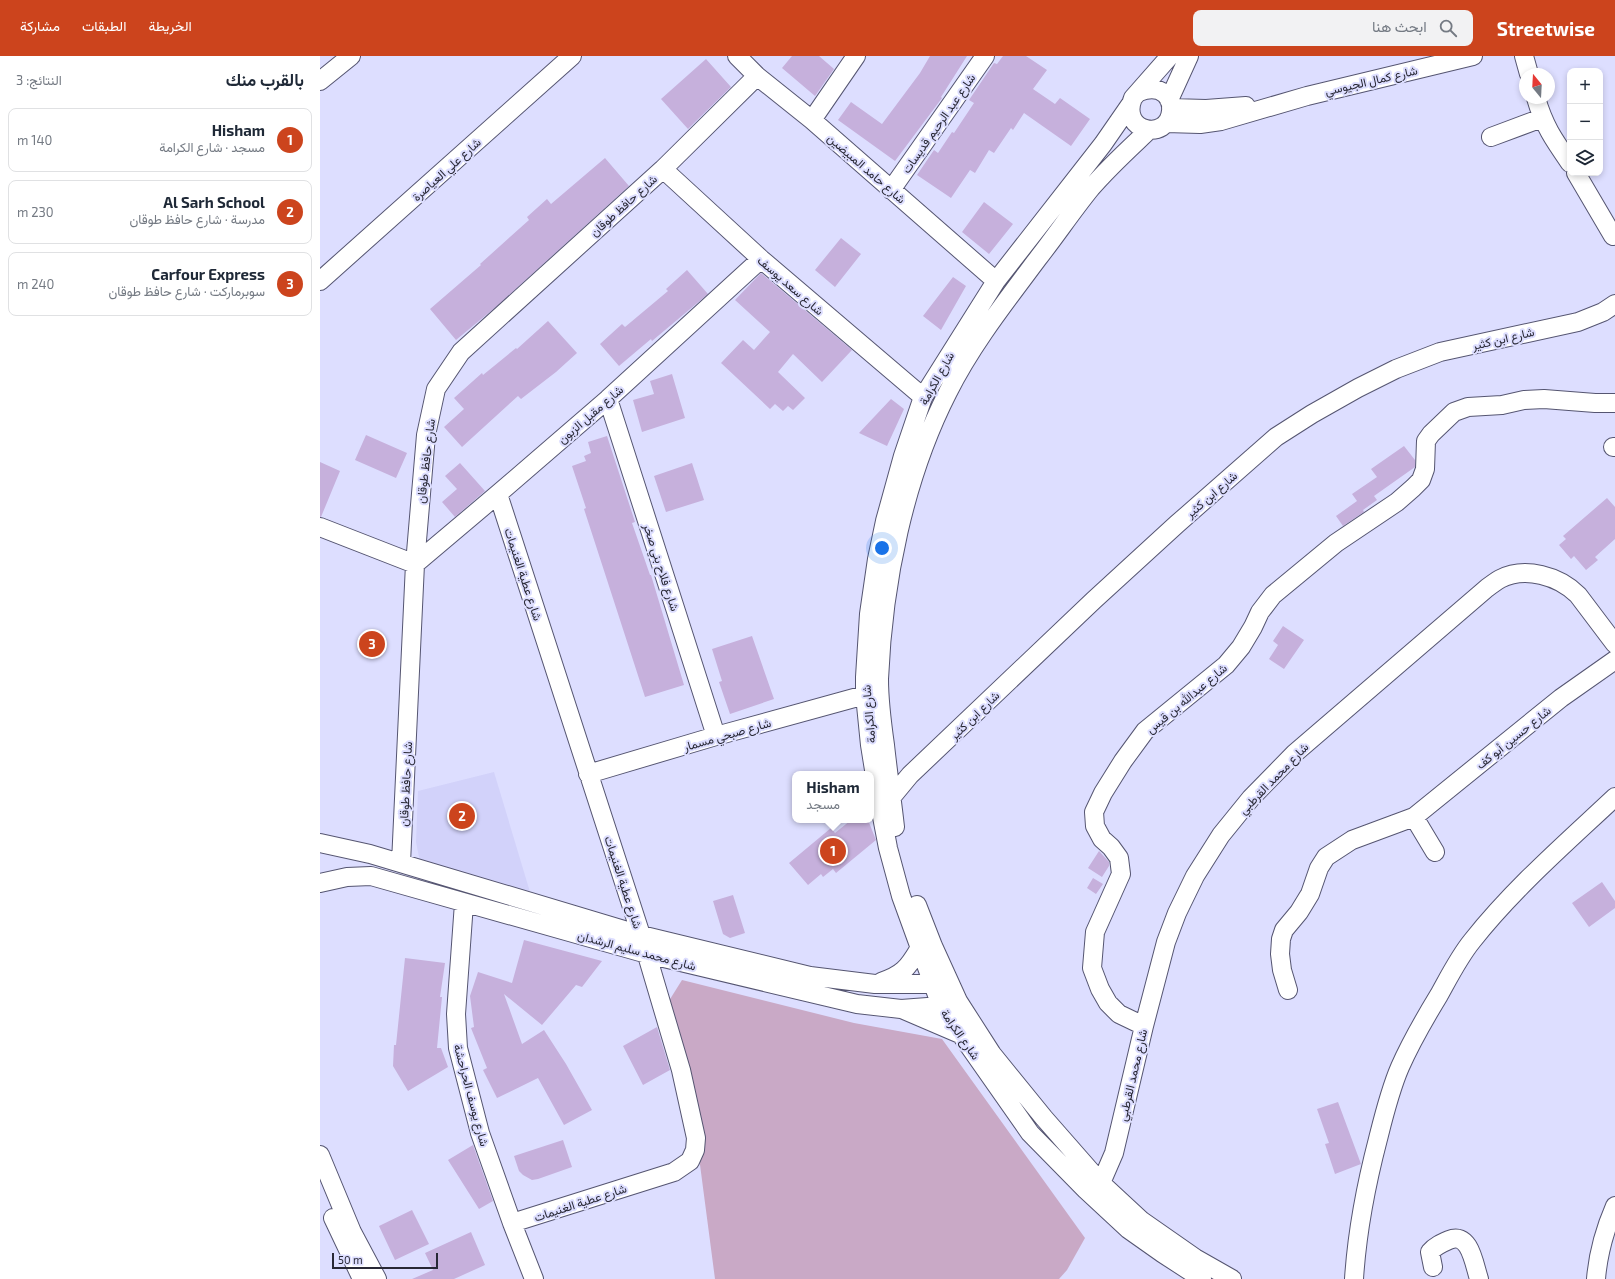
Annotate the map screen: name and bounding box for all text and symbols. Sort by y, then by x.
search box [1193,10,1473,46]
text: مشاركة [20,17,60,34]
text: الطبقات [82,17,126,34]
text: الخريطة [148,17,192,34]
text: ابحث هنا [1372,17,1427,35]
icon: search [1437,17,1459,39]
text: Streetwise [1497,17,1595,40]
street label: شارع كمال الجيوسي [1323,63,1420,101]
north arrow [1519,68,1555,104]
map controls [1567,68,1603,176]
button: + [1567,68,1603,104]
text: بالقرب منك [226,69,304,89]
street label: شارع عبد الرحيم قديسات [898,71,980,177]
text: النتائج: 3 [16,72,62,88]
button: − [1567,104,1603,140]
text: Hisham [212,121,265,139]
street label: شارع حامد المبيضين [823,130,909,208]
text: 140 m [17,132,52,148]
text: 1 [287,132,293,148]
street label: شارع علي العياصرة [409,135,486,206]
text: مسجد · شارع الكرامة [159,139,265,155]
button: layers [1567,140,1603,176]
street label: شارع حافظ طوقان [587,171,661,241]
text: Al Sarh School [163,193,265,211]
text: 230 m [17,204,54,220]
text: 2 [286,204,294,220]
text: مدرسة · شارع حافظ طوقان [130,211,265,227]
street label: شارع سعد يوسف [753,253,827,320]
text: Carfour Express [151,265,265,283]
text: 240 m [17,276,54,292]
text: 3 [286,276,294,292]
text: سوبرماركت · شارع حافظ طوقان [109,283,265,299]
street label: شارع ابن كثير [1470,324,1536,355]
street label: شارع الكرامة [916,349,959,408]
street label: شارع مقبل الزبون [555,382,627,448]
street label: شارع حافظ طوقان [413,418,440,505]
street label: شارع ابن كثير [1182,468,1242,523]
street label: شارع فلاح بني صخر [637,521,683,614]
street label: شارع عطية الغنيمات [500,526,546,623]
your location [872,538,892,558]
pin: 3 [359,629,385,659]
street label: شارع عبدالله بن قيس [1143,660,1231,738]
street label: شارع الكرامة [858,684,881,744]
street label: شارع ابن كثير [946,688,1004,745]
street label: شارع حسين أبو كف [1473,703,1555,774]
street label: شارع صبحي مسمار [681,715,773,757]
street label: شارع محمد القرطبي [1235,739,1314,819]
street label: شارع حافظ طوقان [396,741,417,827]
popup [792,771,874,823]
text: Hisham [806,778,860,796]
text: مسجد [806,796,840,812]
pin: 2 [449,801,475,831]
street label: شارع عطية الغنيمات [600,834,646,931]
pin: 1 [820,836,846,866]
street label: شارع محمد سليم الرشدان [576,927,698,975]
street label: شارع الكرامة [936,1006,983,1064]
street label: شارع محمد القرطبي [1115,1028,1153,1123]
street label: شارع يوسف الحراحشة [449,1042,492,1148]
street label: شارع عطية الغنيمات [532,1180,629,1226]
scale bar [332,1251,438,1270]
text: 50 m [338,1253,363,1266]

